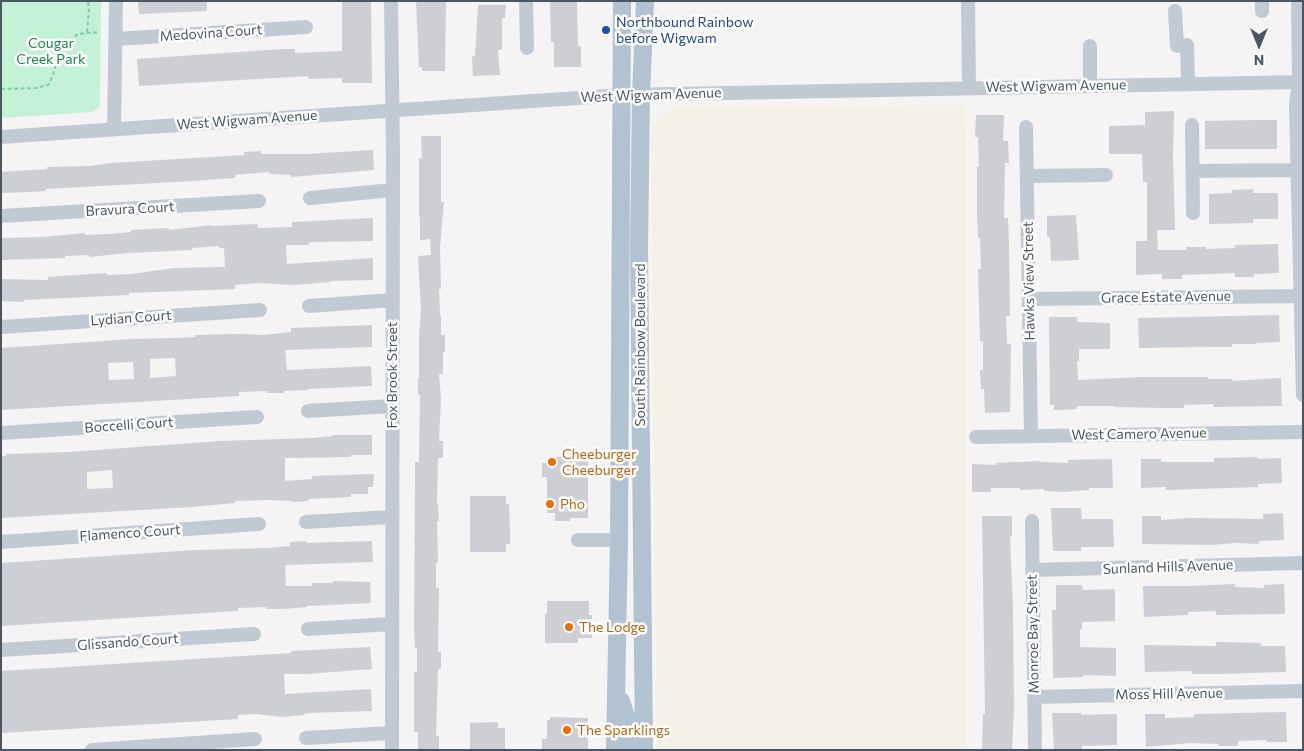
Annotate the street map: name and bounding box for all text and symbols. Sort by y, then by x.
place label: Northbound Rainbow before Wigwam [616,14,753,46]
north arrow [1234,20,1284,70]
street label: Medovina Court [159,21,263,45]
marker: Northbound Rainbow before Wigwam [600,24,612,36]
park label: Cougar Creek Park [16,35,86,68]
text: N [1254,52,1264,69]
street label: West Wigwam Avenue [985,76,1127,96]
street label: West Wigwam Avenue [580,84,722,106]
street label: West Wigwam Avenue [176,107,318,133]
street label: Bravura Court [85,198,175,220]
street label: Hawks View Street [1020,221,1038,341]
street label: South Rainbow Boulevard [632,263,648,427]
street label: Grace Estate Avenue [1101,287,1231,307]
street label: Lydian Court [90,307,172,329]
street label: Fox Brook Street [384,322,400,428]
street label: Boccelli Court [84,414,174,436]
street label: West Camero Avenue [1071,424,1207,444]
place label: Cheeburger Cheeburger [562,446,637,478]
marker: Cheeburger Cheeburger [546,456,558,468]
place label: Pho [560,496,585,512]
marker: Pho [544,498,556,510]
street label: Flamenco Court [79,521,181,545]
street label: Sunland Hills Avenue [1102,556,1234,578]
street label: Monroe Bay Street [1024,574,1042,694]
place label: The Lodge [579,619,645,635]
marker: The Lodge [563,621,575,633]
street label: Glissando Court [77,630,179,654]
street label: Moss Hill Avenue [1115,685,1223,703]
place label: The Sparklings [577,722,670,738]
marker: The Sparklings [561,724,573,736]

